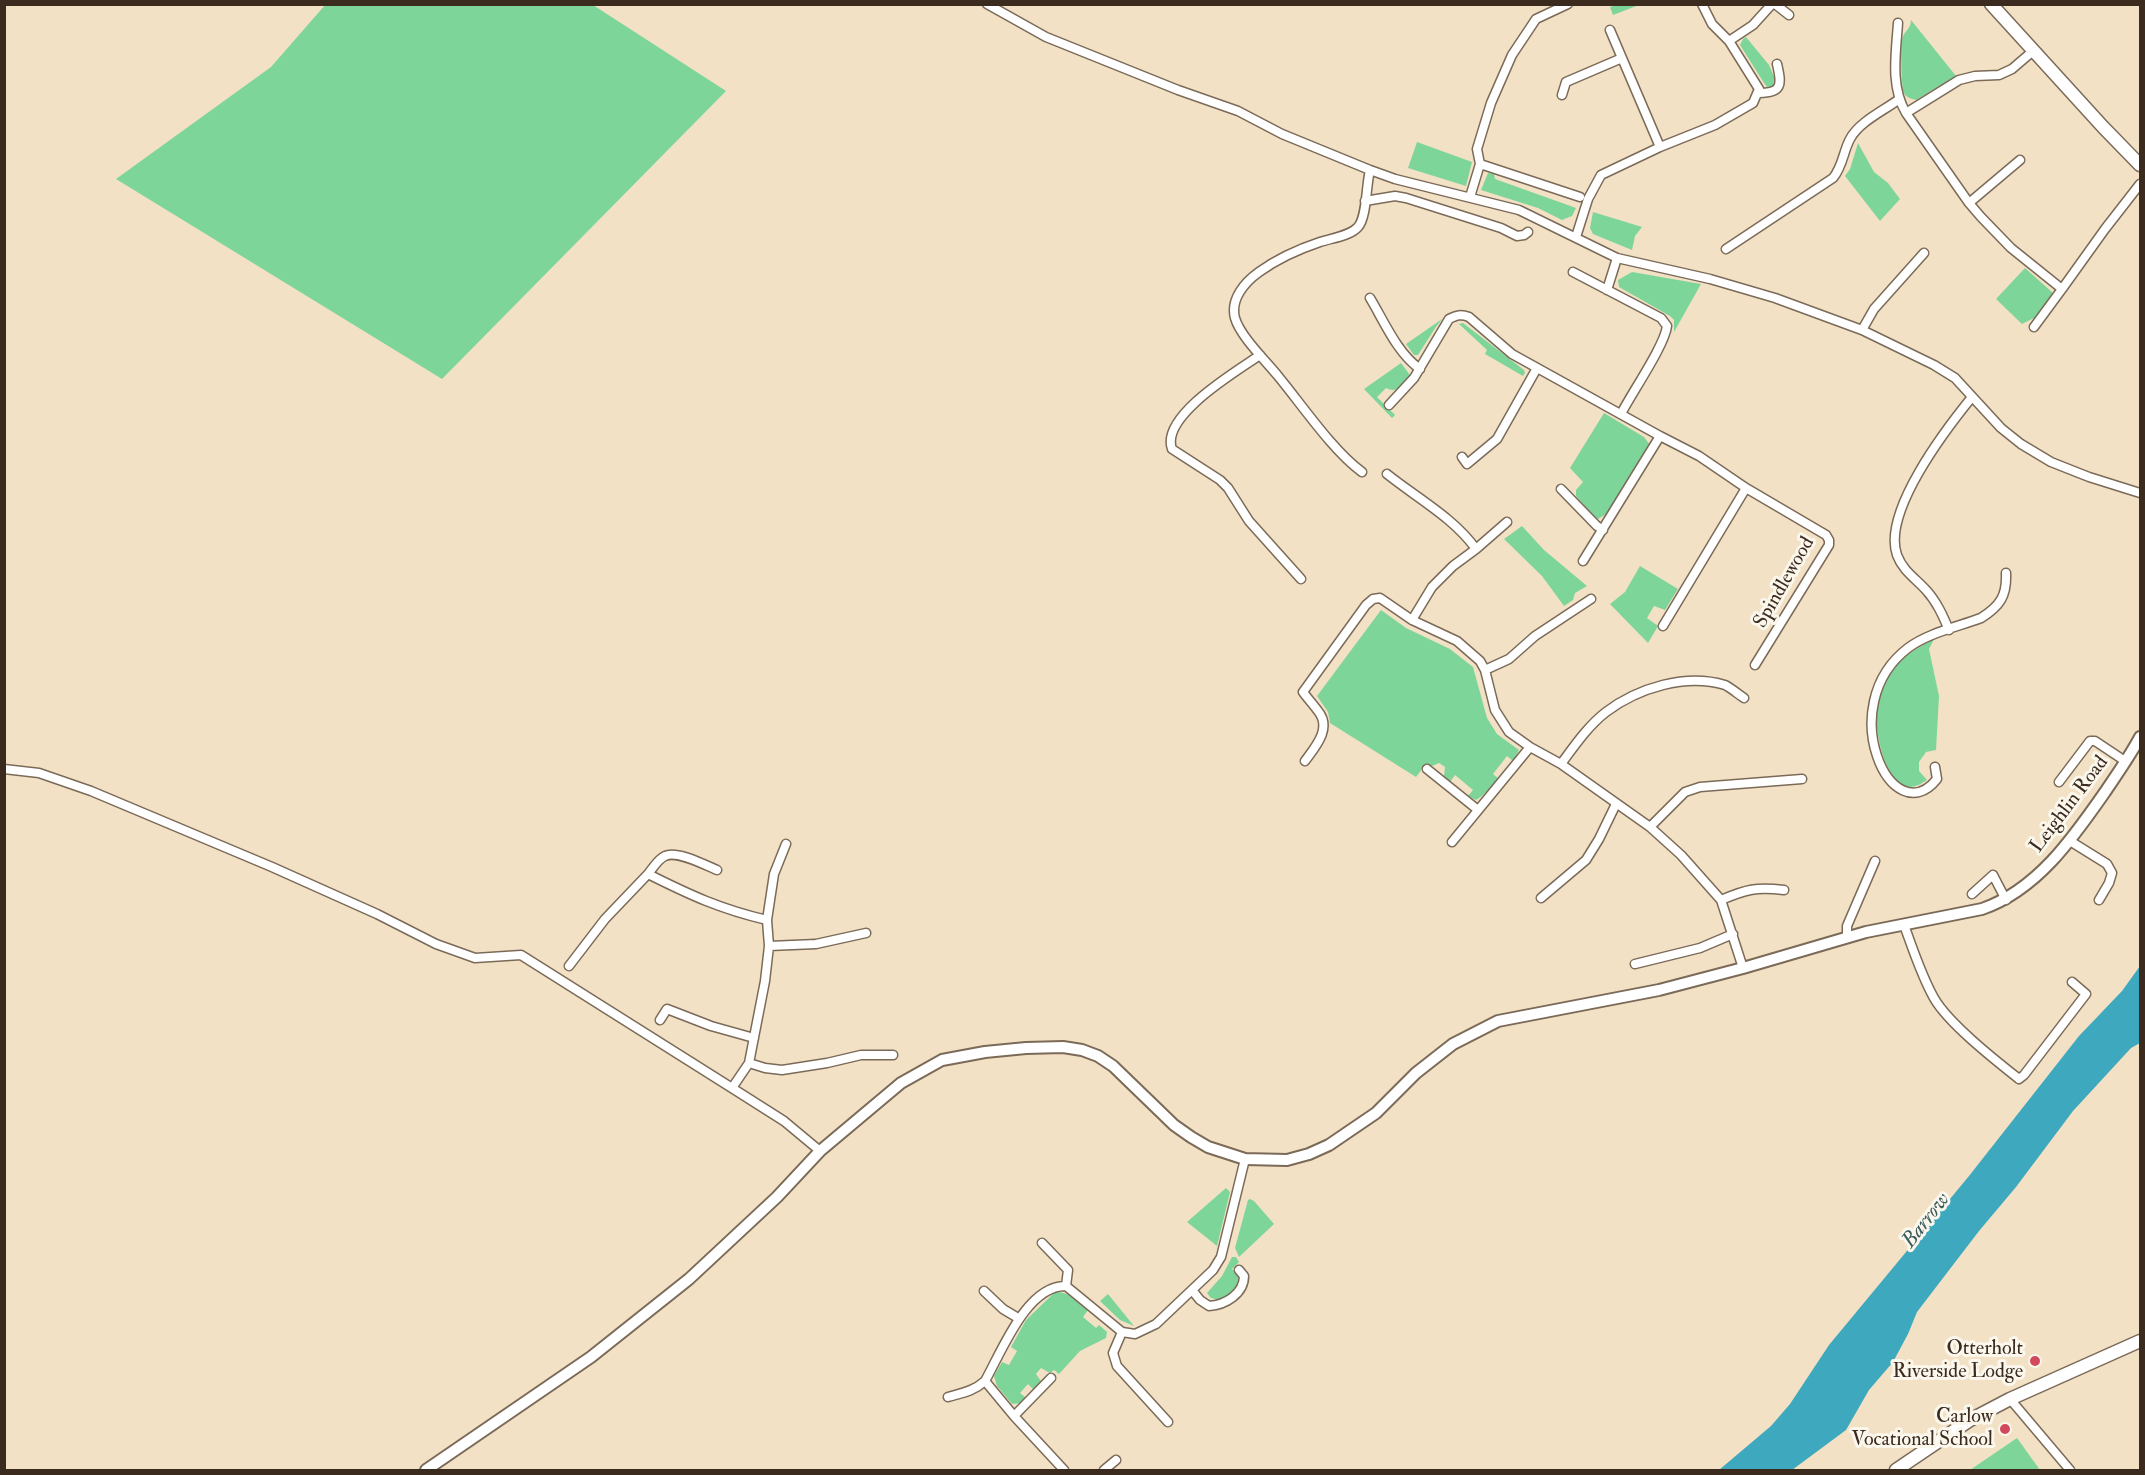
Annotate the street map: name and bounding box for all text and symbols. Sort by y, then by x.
street label: Spindlewood [1749,533,1821,633]
street label: Leighlin Road [2026,752,2114,858]
water label: Barrow [1898,1188,1956,1254]
place label: Otterholt Riverside Lodge [1892,1338,2023,1385]
marker: Otterholt Riverside Lodge [2028,1354,2042,1368]
place label: Carlow Vocational School [1851,1406,1993,1453]
marker: Carlow Vocational School [1998,1422,2012,1436]

